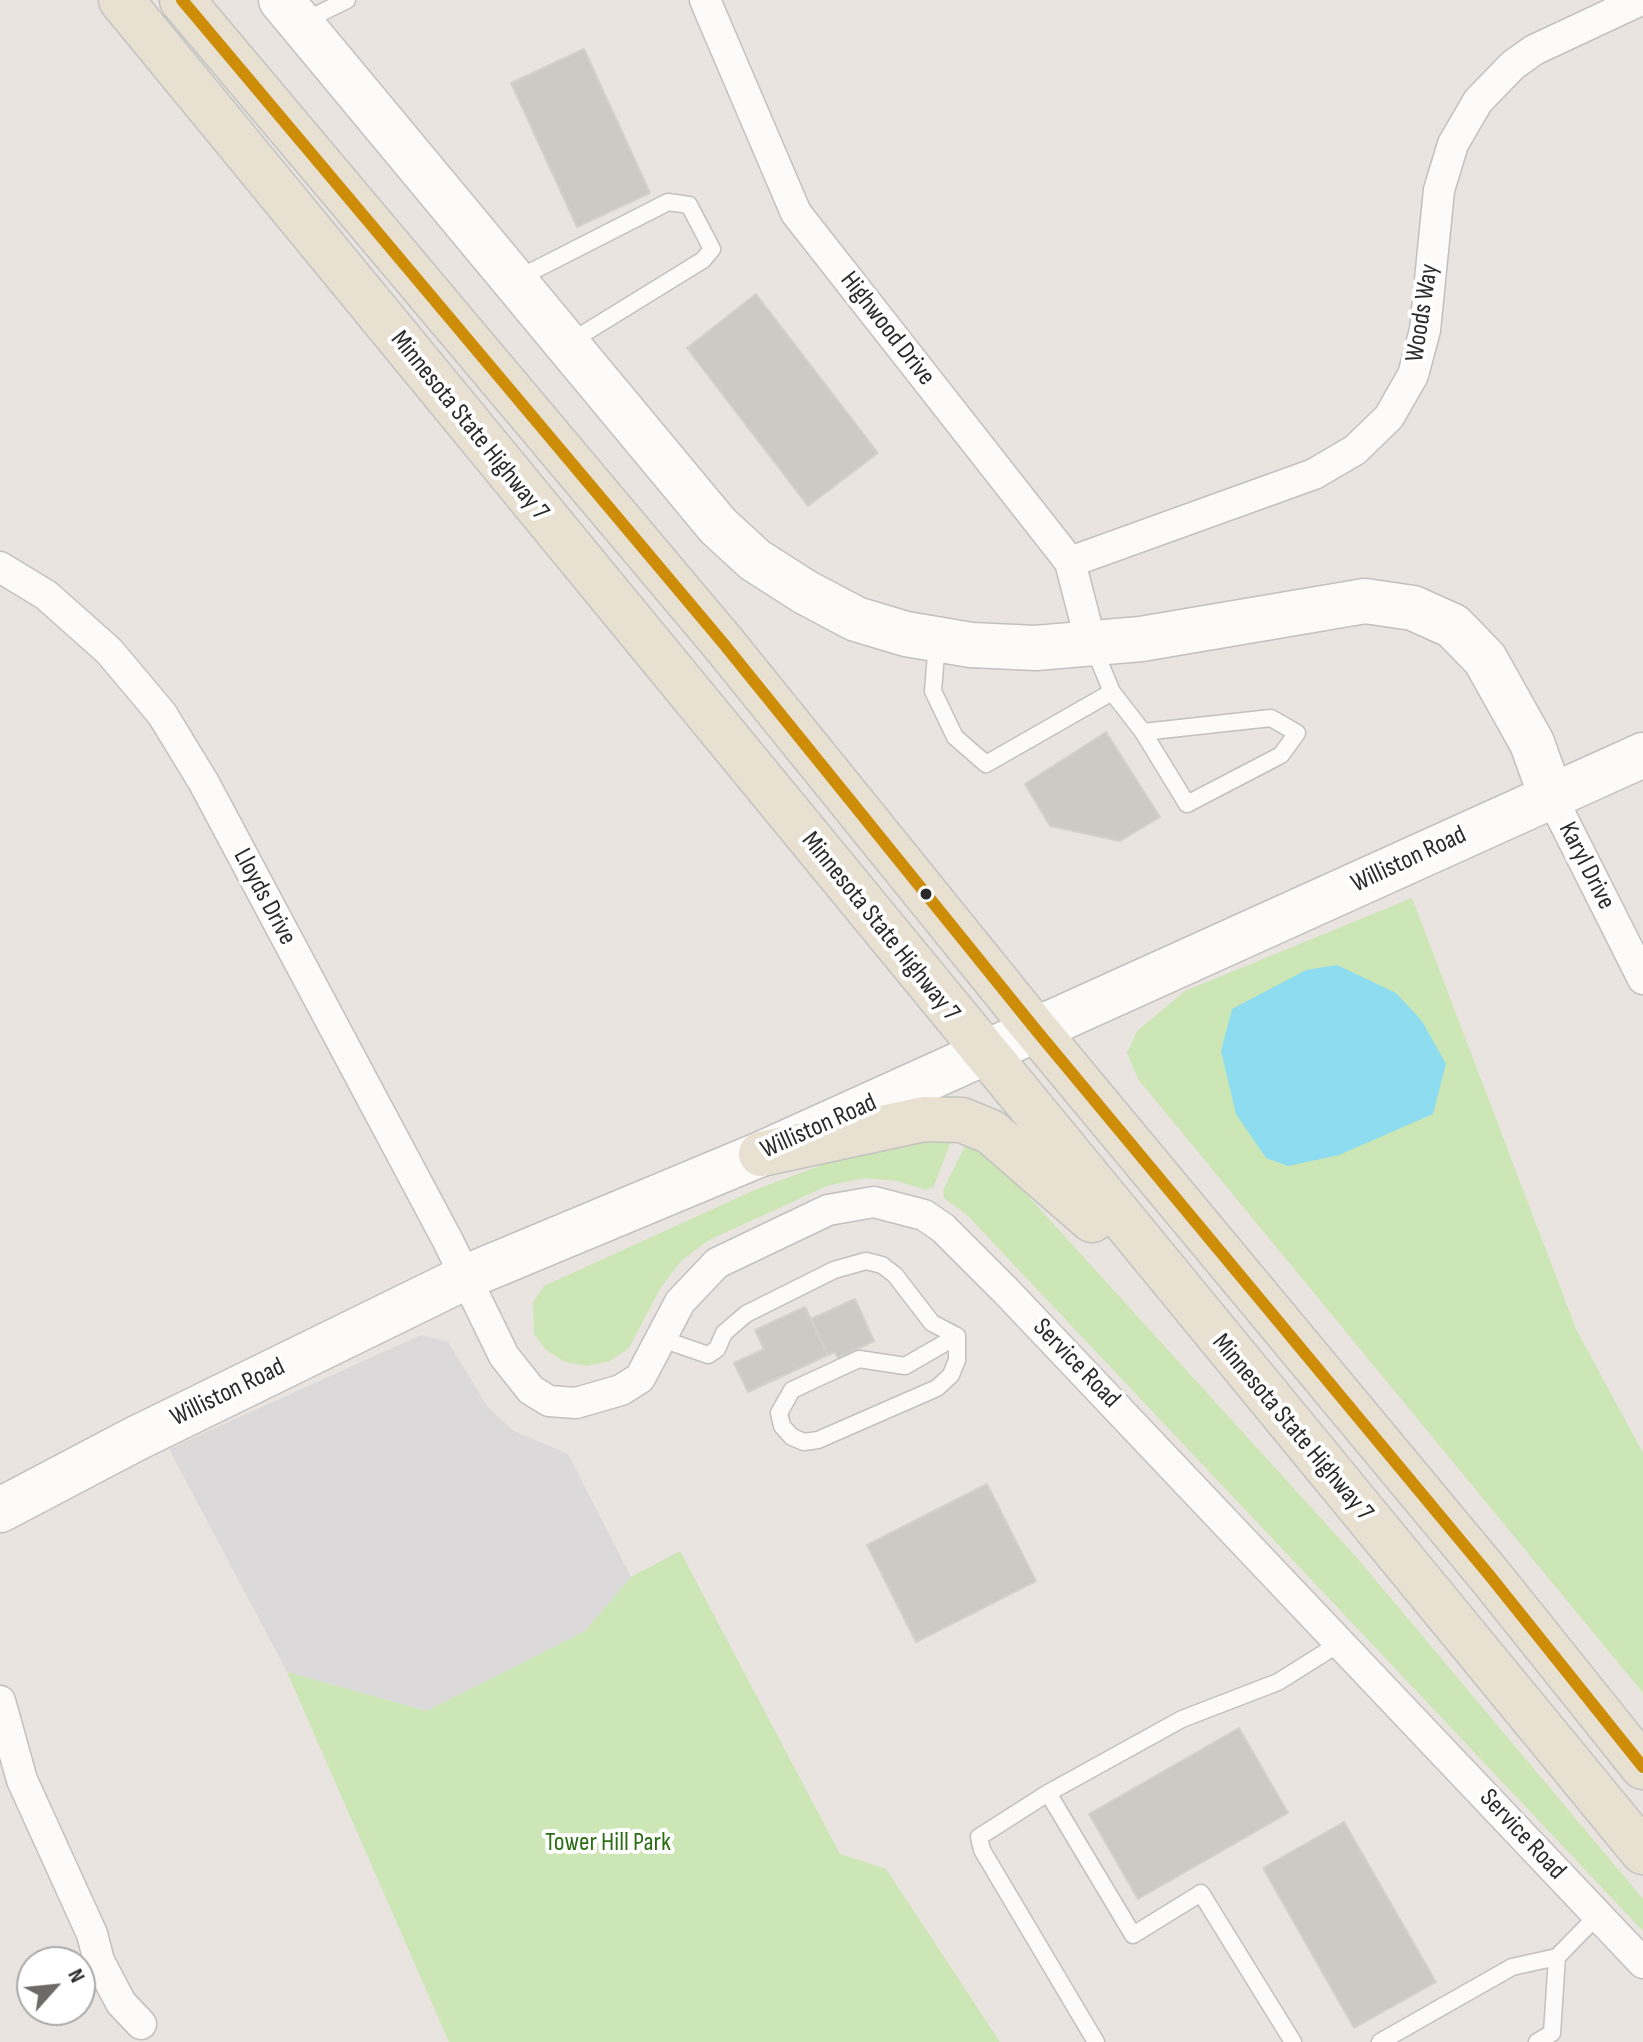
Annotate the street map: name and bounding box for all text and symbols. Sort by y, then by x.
street label: Woods Way [1400,262,1446,364]
street label: Highwood Drive [833,266,941,392]
street label: Minnesota State Highway 7 [383,325,555,527]
street label: Karyl Drive [1551,817,1621,915]
street label: Williston Road [1347,820,1471,900]
street label: Minnesota State Highway 7 [794,826,966,1028]
street label: Lloyds Drive [226,844,302,950]
unlabelled marker [918,886,934,902]
street label: Williston Road [756,1088,882,1166]
street label: Service Road [1026,1313,1126,1415]
street label: Minnesota State Highway 7 [1205,1328,1379,1528]
street label: Williston Road [166,1352,290,1434]
street label: Service Road [1472,1783,1572,1887]
park label: Tower Hill Park [545,1827,671,1859]
north arrow [16,1946,96,2026]
text: N [61,1964,91,1987]

